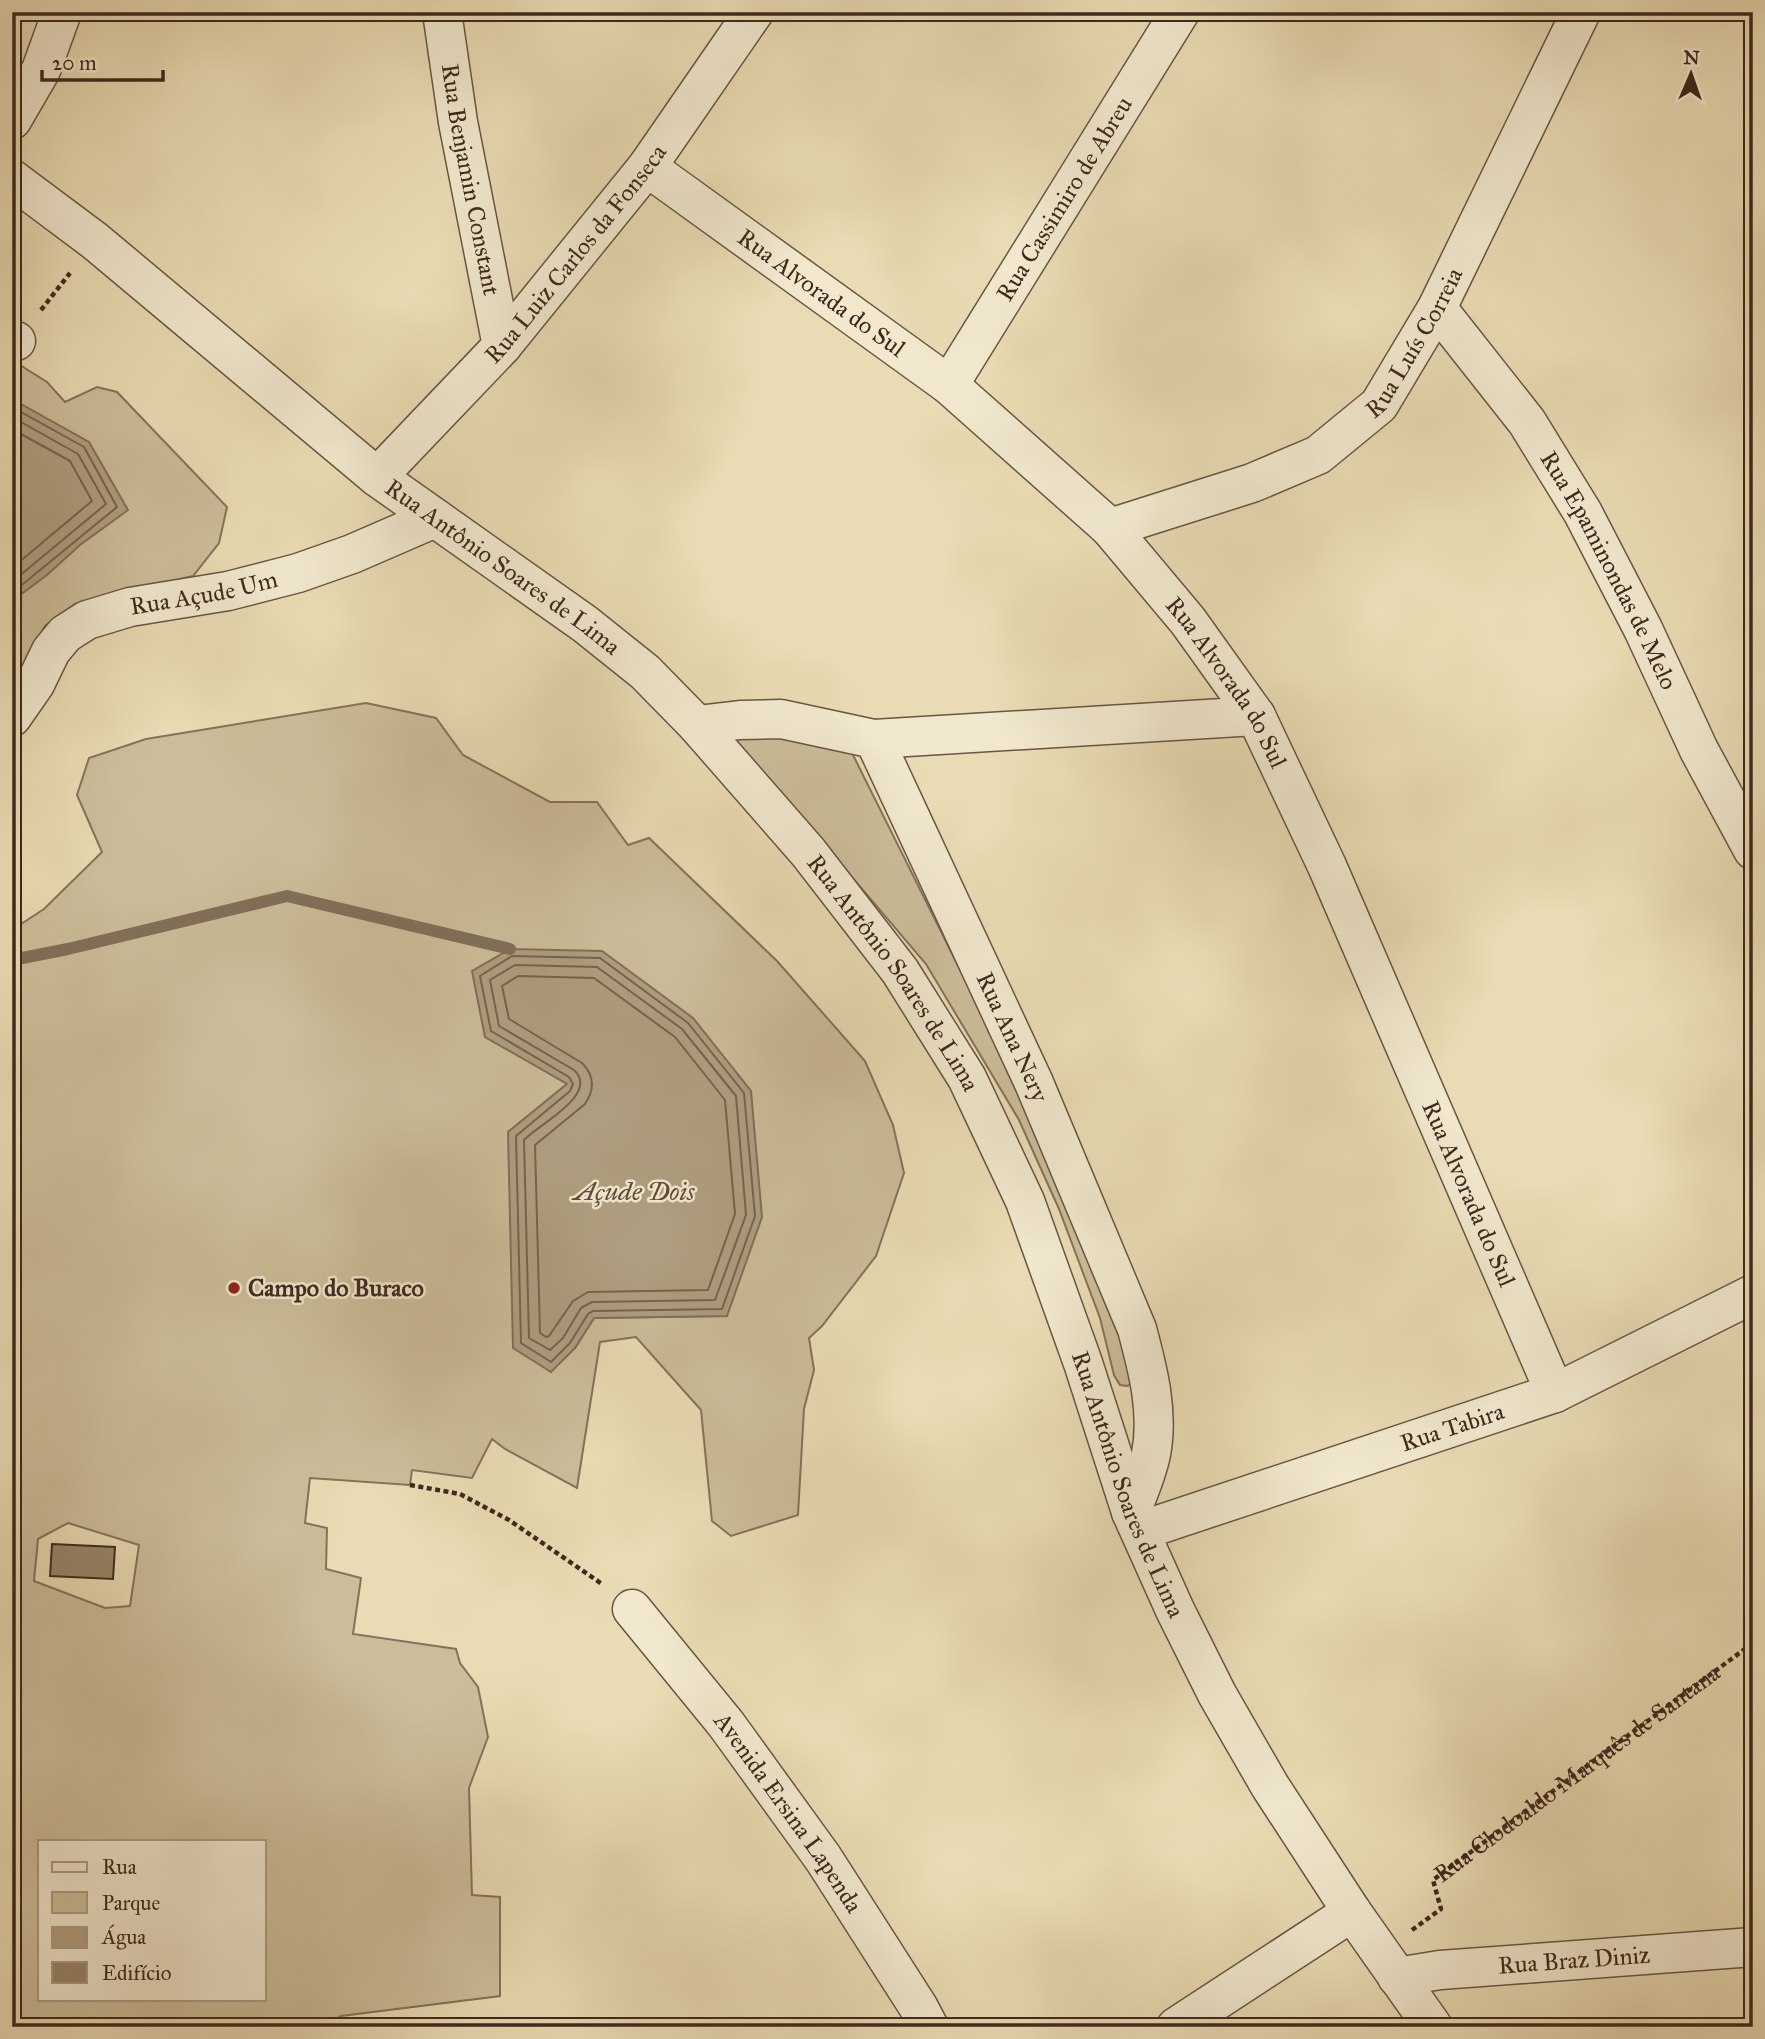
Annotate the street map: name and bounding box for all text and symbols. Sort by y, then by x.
scale bar [42,38,163,82]
north arrow [1656,38,1726,108]
text: N [1683,46,1700,69]
text: 20 m [52,50,97,76]
street label: Rua Benjamin Constant [435,62,507,298]
street label: Rua Cassimiro de Abreu [990,91,1139,307]
street label: Rua Luiz Carlos da Fonseca [478,138,674,370]
street label: Rua Alvorada do Sul [732,222,912,364]
street label: Rua Luís Correia [1359,262,1470,425]
street label: Rua Epaminondas de Melo [1534,446,1684,694]
street label: Rua Antônio Soares de Lima [379,473,627,662]
street label: Rua Açude Um [128,564,281,622]
street label: Rua Alvorada do Sul [1159,591,1294,773]
street label: Rua Antônio Soares de Lima [800,848,986,1097]
street label: Rua Ana Nery [970,967,1055,1107]
street label: Rua Alvorada do Sul [1415,1096,1522,1292]
water label: Açude Dois [570,1175,695,1207]
place label: Campo do Buraco [248,1273,424,1303]
marker: Campo do Buraco [226,1280,242,1296]
street label: Rua Antônio Soares de Lima [1065,1347,1192,1624]
street label: Rua Tabira [1397,1396,1509,1458]
street label: Rua Clodoaldo Marquês de Santana [1428,1657,1726,1889]
street label: Avenida Ersina Lapenda [707,1705,870,1919]
legend [38,1840,266,2000]
text: Rua [102,1854,137,1880]
text: Parque [102,1890,161,1916]
text: Água [101,1924,146,1950]
street label: Rua Braz Diniz [1497,1940,1651,1981]
text: Edifício [102,1960,172,1986]

